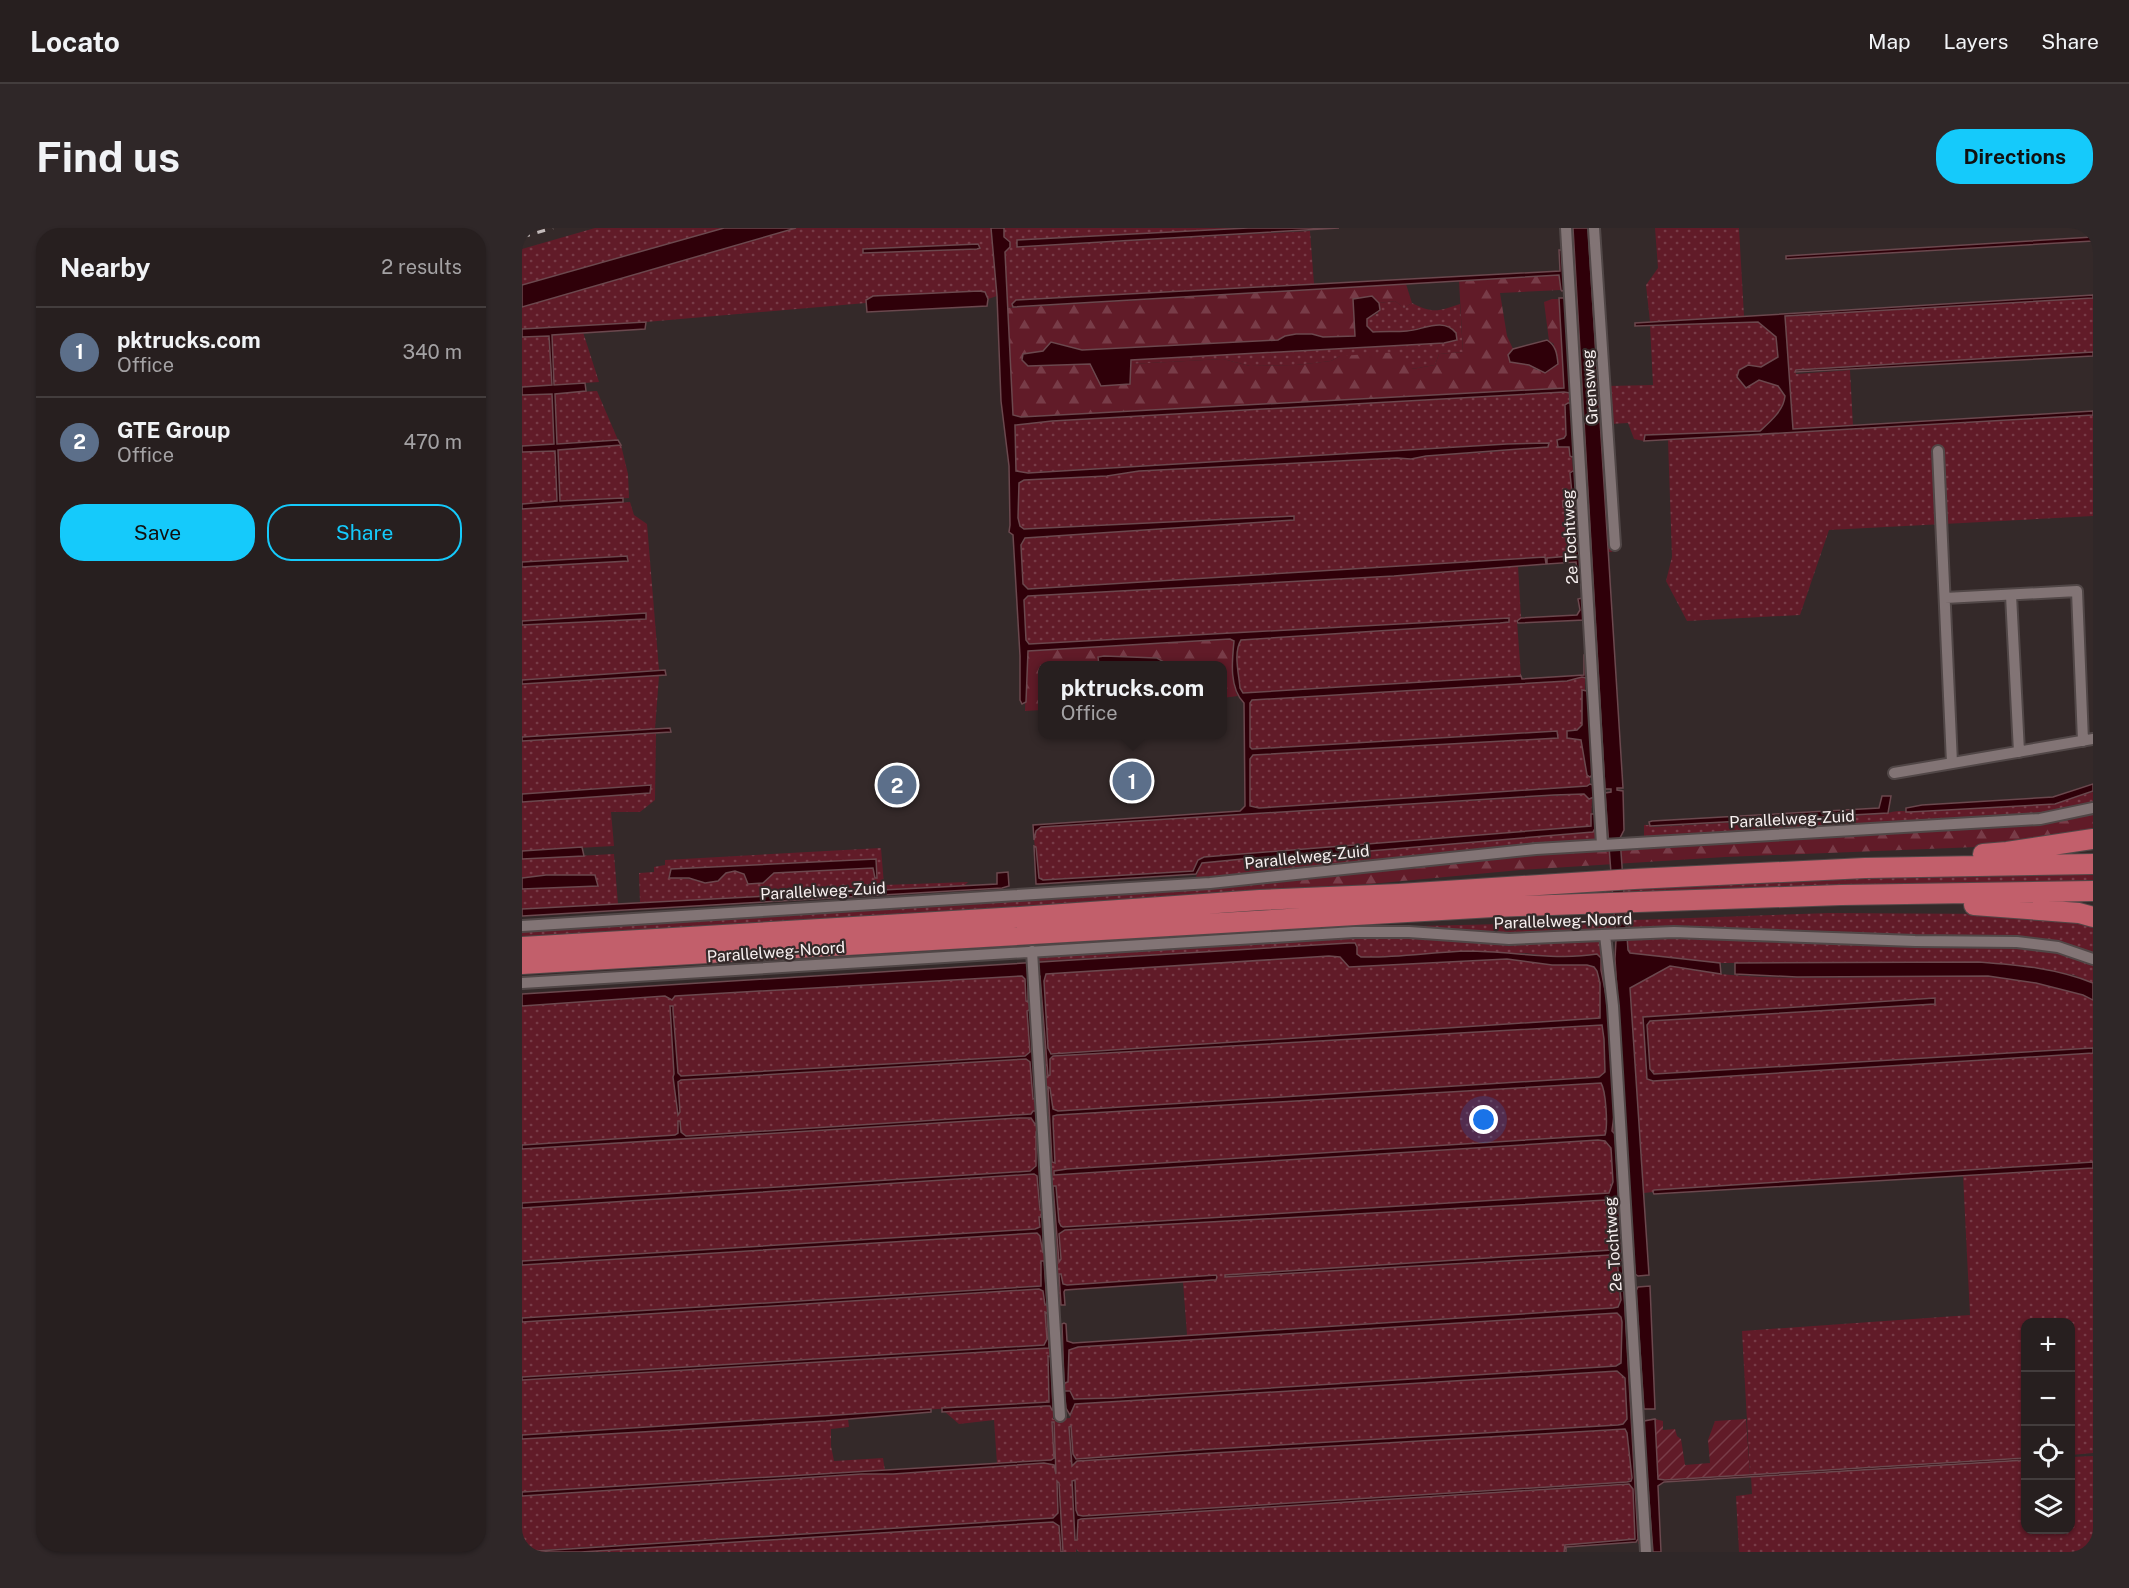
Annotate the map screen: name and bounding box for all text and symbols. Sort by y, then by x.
text: Locato [30,25,120,58]
text: Map [1868,29,1911,54]
text: Layers [1944,29,2008,54]
text: Share [2041,29,2099,54]
button: Directions [1936,129,2093,184]
text: Find us [36,132,180,181]
text: Nearby [60,252,150,283]
text: 2 results [381,255,462,279]
text: pktrucks.com [117,327,261,353]
text: 1 [75,340,84,364]
text: 340 m [402,340,462,364]
street label: Grensweg [1578,349,1602,425]
text: Office [117,353,174,377]
text: GTE Group [117,417,230,443]
text: 2 [73,430,86,454]
text: 470 m [403,430,462,454]
text: Office [117,443,174,467]
street label: 2e Tochtweg [1558,489,1582,585]
button: Save [60,504,255,561]
button: Share [267,504,462,561]
popup [1038,661,1227,739]
text: pktrucks.com [1061,675,1204,701]
text: Office [1061,701,1118,725]
pin: 1 [1112,758,1152,804]
pin: 2 [878,762,916,808]
street label: Parallelweg-Zuid [1729,806,1855,832]
street label: Parallelweg-Zuid [1244,841,1370,873]
street label: Parallelweg-Zuid [760,878,886,904]
street label: Parallelweg-Noord [1493,909,1633,933]
street label: Parallelweg-Noord [706,938,846,966]
your location [1469,1105,1498,1134]
street label: 2e Tochtweg [1600,1196,1626,1292]
map controls [2021,1318,2075,1534]
button: + [2021,1318,2075,1372]
button: − [2021,1372,2075,1426]
button: locate [2021,1426,2075,1480]
button: layers [2021,1480,2075,1534]

